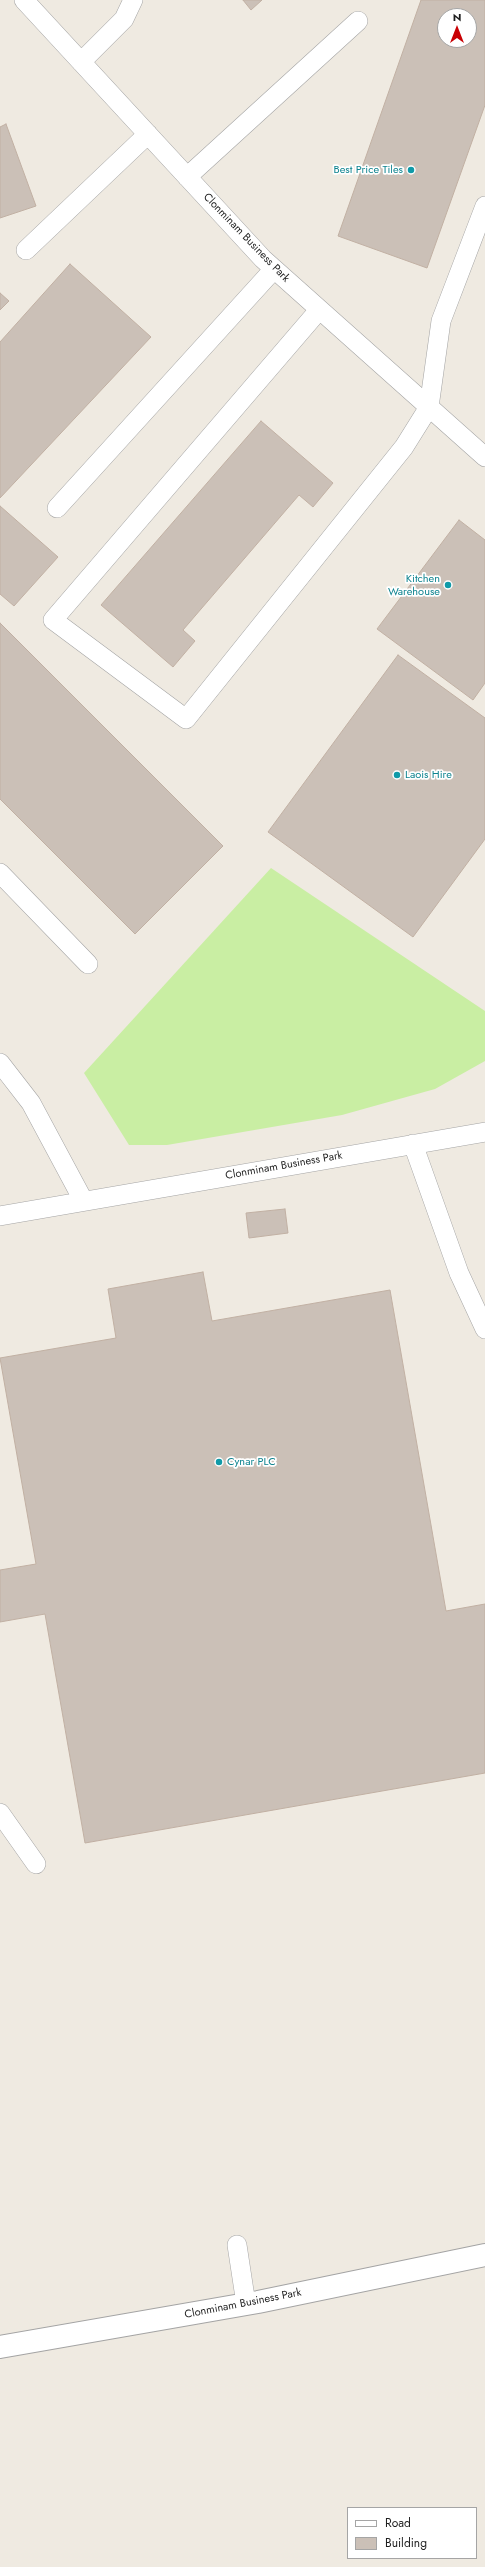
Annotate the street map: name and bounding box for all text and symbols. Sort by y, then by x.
north arrow [437,8,477,48]
text: N [453,9,461,25]
place label: Best Price Tiles [334,163,403,177]
marker: Best Price Tiles [406,165,416,175]
street label: Clonminam Business Park [200,191,292,285]
place label: Kitchen Warehouse [388,572,440,598]
marker: Kitchen Warehouse [443,580,453,590]
place label: Laois Hire [405,768,452,782]
marker: Laois Hire [392,770,402,780]
street label: Clonminam Business Park [224,1149,344,1183]
place label: Cynar PLC [227,1455,276,1469]
marker: Cynar PLC [214,1457,224,1467]
street label: Clonminam Business Park [184,2286,302,2322]
legend [347,2507,477,2559]
text: Road [385,2514,411,2532]
text: Building [385,2534,427,2552]

